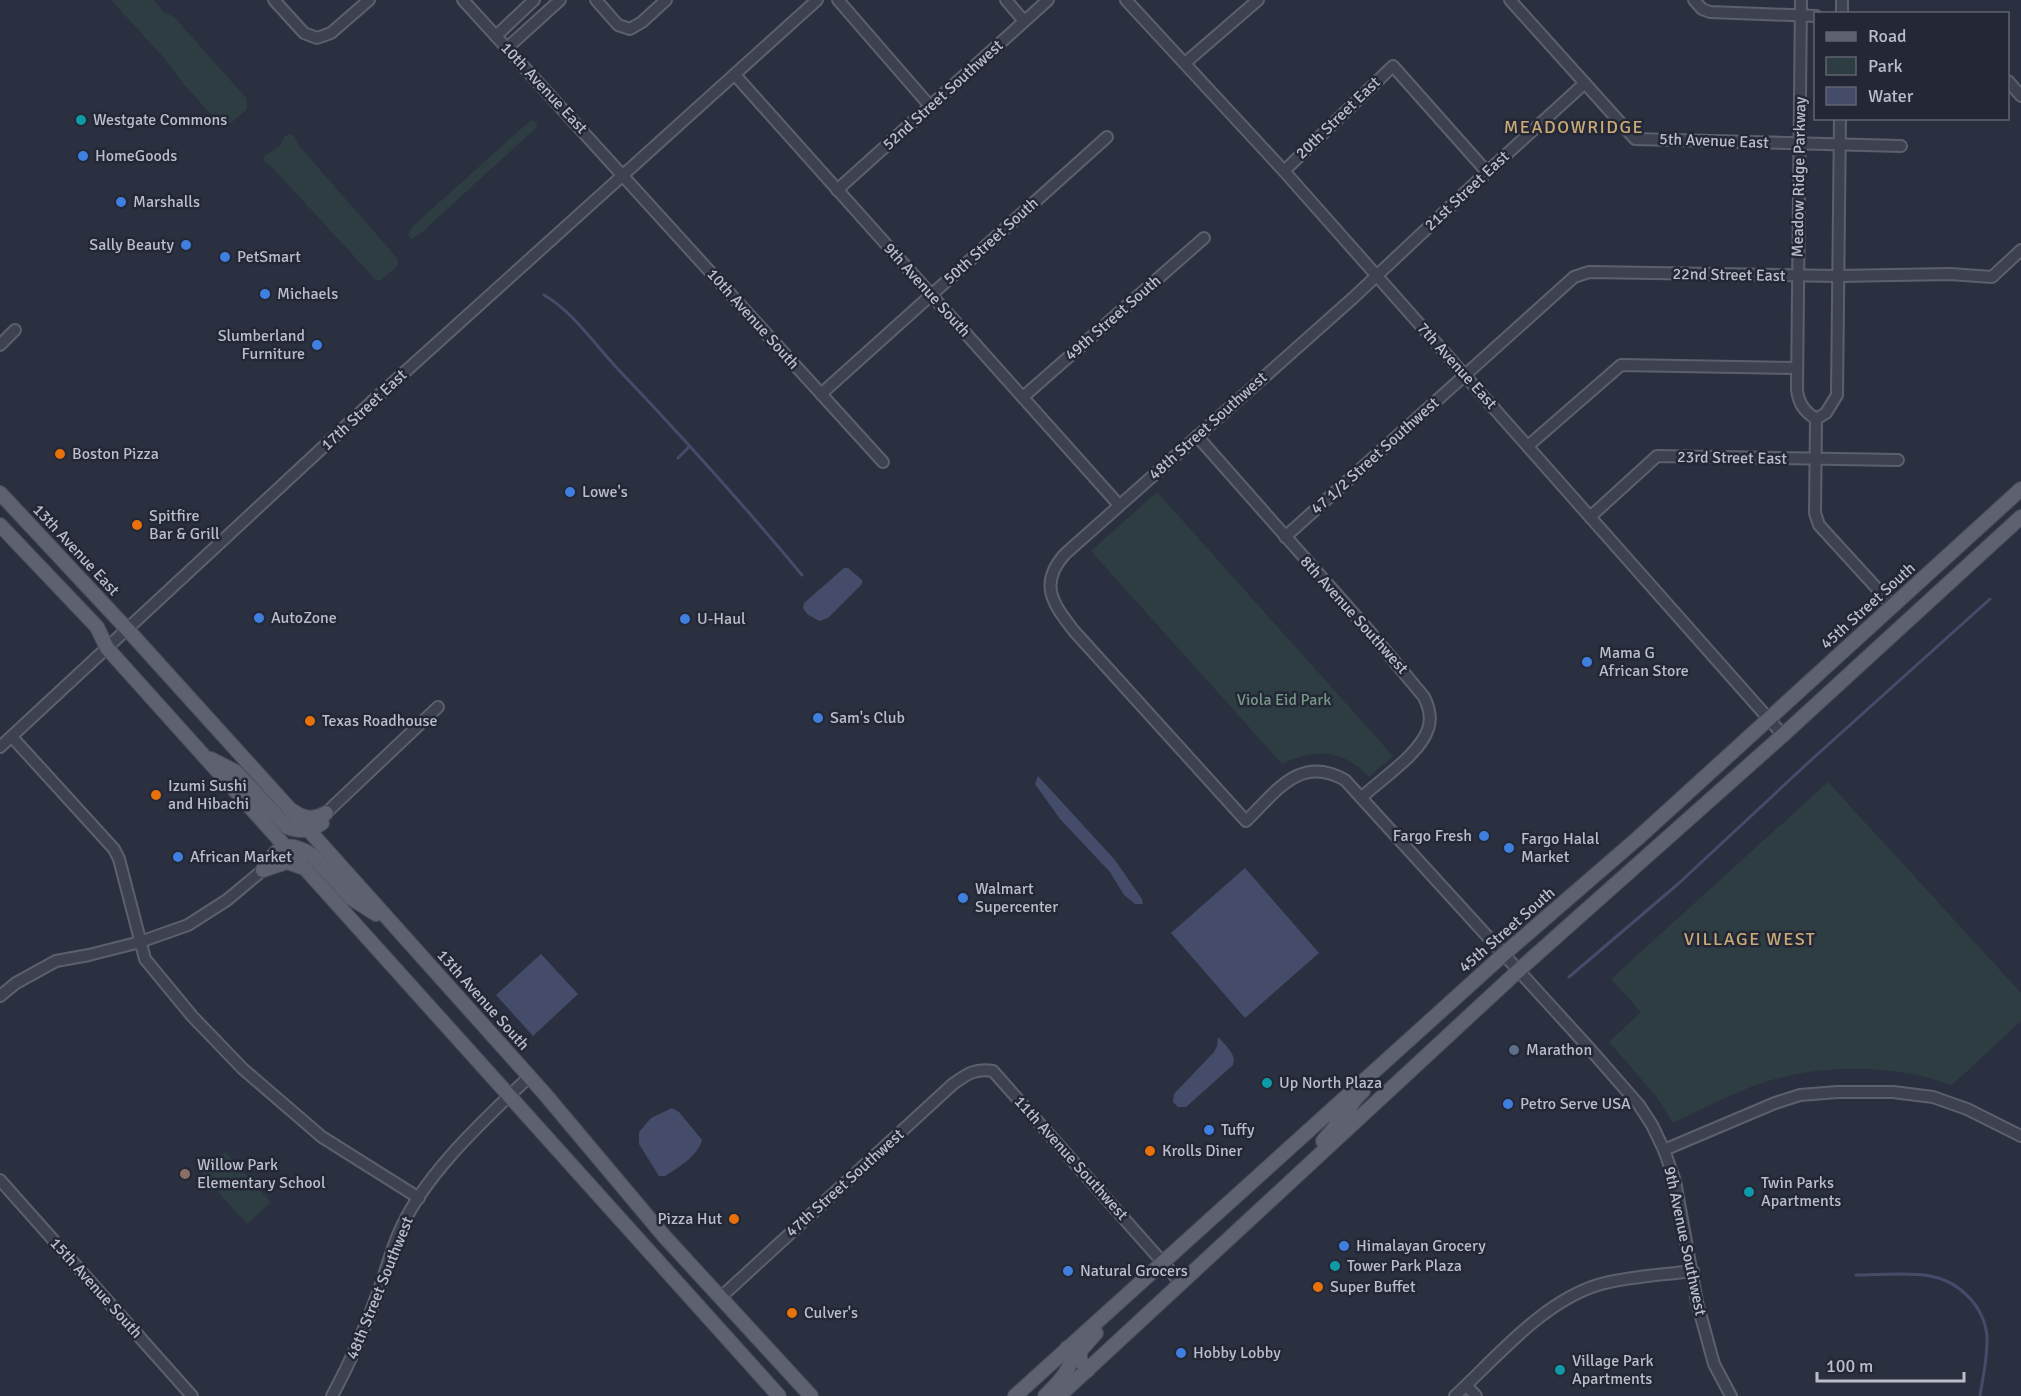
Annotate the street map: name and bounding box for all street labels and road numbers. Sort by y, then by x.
street label: 52nd Street Southwest [879,35,1008,154]
street label: 10th Avenue East [496,38,592,138]
street label: 20th Street East [1291,72,1385,163]
street label: Meadow Ridge Parkway [1788,96,1810,257]
street label: 5th Avenue East [1659,129,1770,153]
street label: 21st Street East [1421,147,1514,235]
street label: 50th Street South [939,193,1043,289]
street label: 9th Avenue South [879,239,975,341]
street label: 10th Avenue South [702,264,804,374]
street label: 22nd Street East [1672,264,1786,286]
street label: 49th Street South [1061,271,1165,365]
street label: 7th Avenue East [1413,319,1501,414]
street label: 17th Street East [317,365,411,455]
street label: 48th Street Southwest [1145,367,1272,484]
street label: 47 1/2 Street Southwest [1307,393,1443,519]
street label: 23rd Street East [1677,447,1787,469]
street label: 13th Avenue East [28,500,124,600]
street label: 8th Avenue Southwest [1296,552,1413,678]
street label: 45th Street South [1816,558,1920,654]
street label: 45th Street South [1455,883,1559,977]
street label: 13th Avenue South [432,945,534,1055]
street label: 11th Avenue Southwest [1010,1092,1132,1225]
street label: 47th Street Southwest [782,1124,909,1241]
street label: 9th Avenue Southwest [1659,1165,1711,1318]
street label: 48th Street Southwest [342,1213,418,1362]
street label: 15th Avenue South [45,1233,147,1343]

